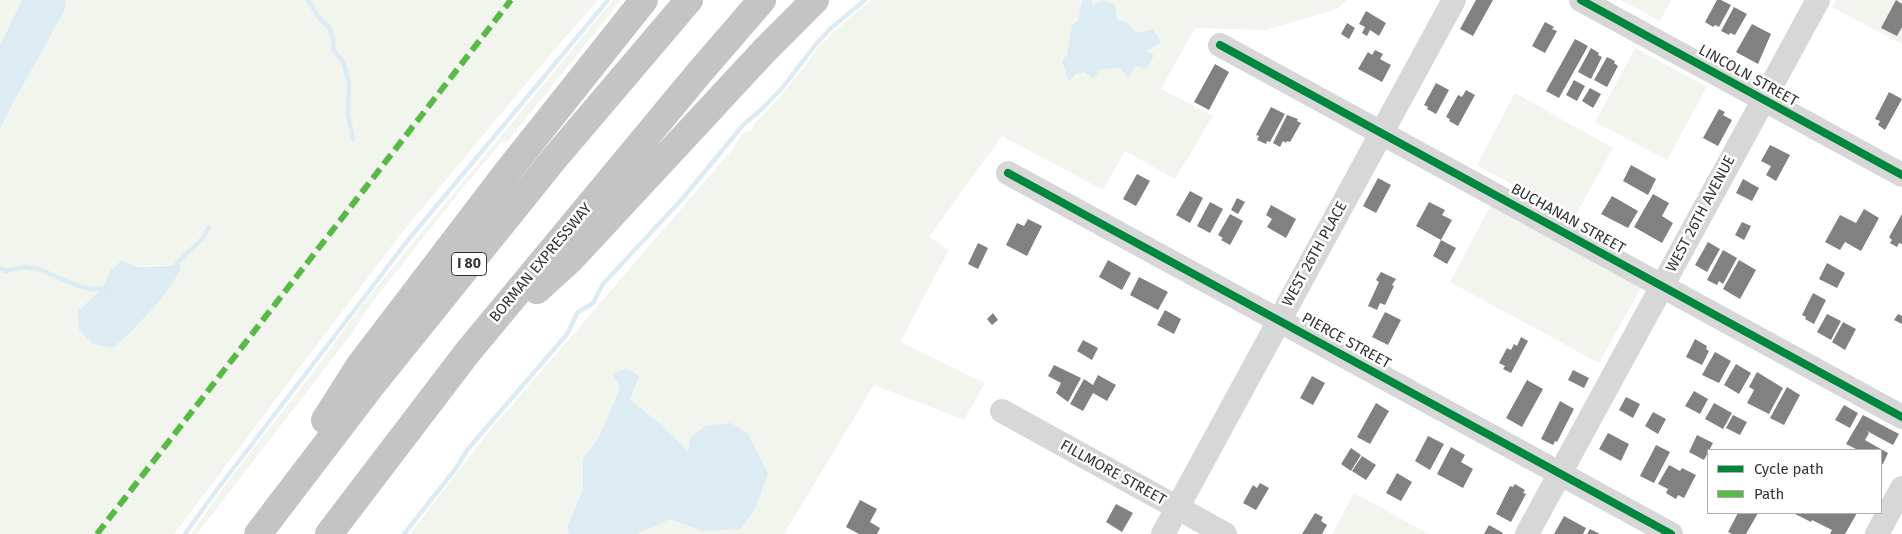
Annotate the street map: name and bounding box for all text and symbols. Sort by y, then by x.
street label: LINCOLN STREET [1695,41,1801,111]
street label: WEST 26TH AVENUE [1663,153,1739,275]
street label: BUCHANAN STREET [1508,180,1628,258]
street label: WEST 26TH PLACE [1279,198,1351,310]
street label: BORMAN EXPRESSWAY [486,200,596,326]
road number: I 80 [452,252,486,276]
street label: PIERCE STREET [1298,309,1394,373]
street label: FILLMORE STREET [1057,437,1169,509]
legend [1707,449,1882,514]
text: Cycle path [1754,460,1824,478]
text: Path [1754,485,1784,503]

